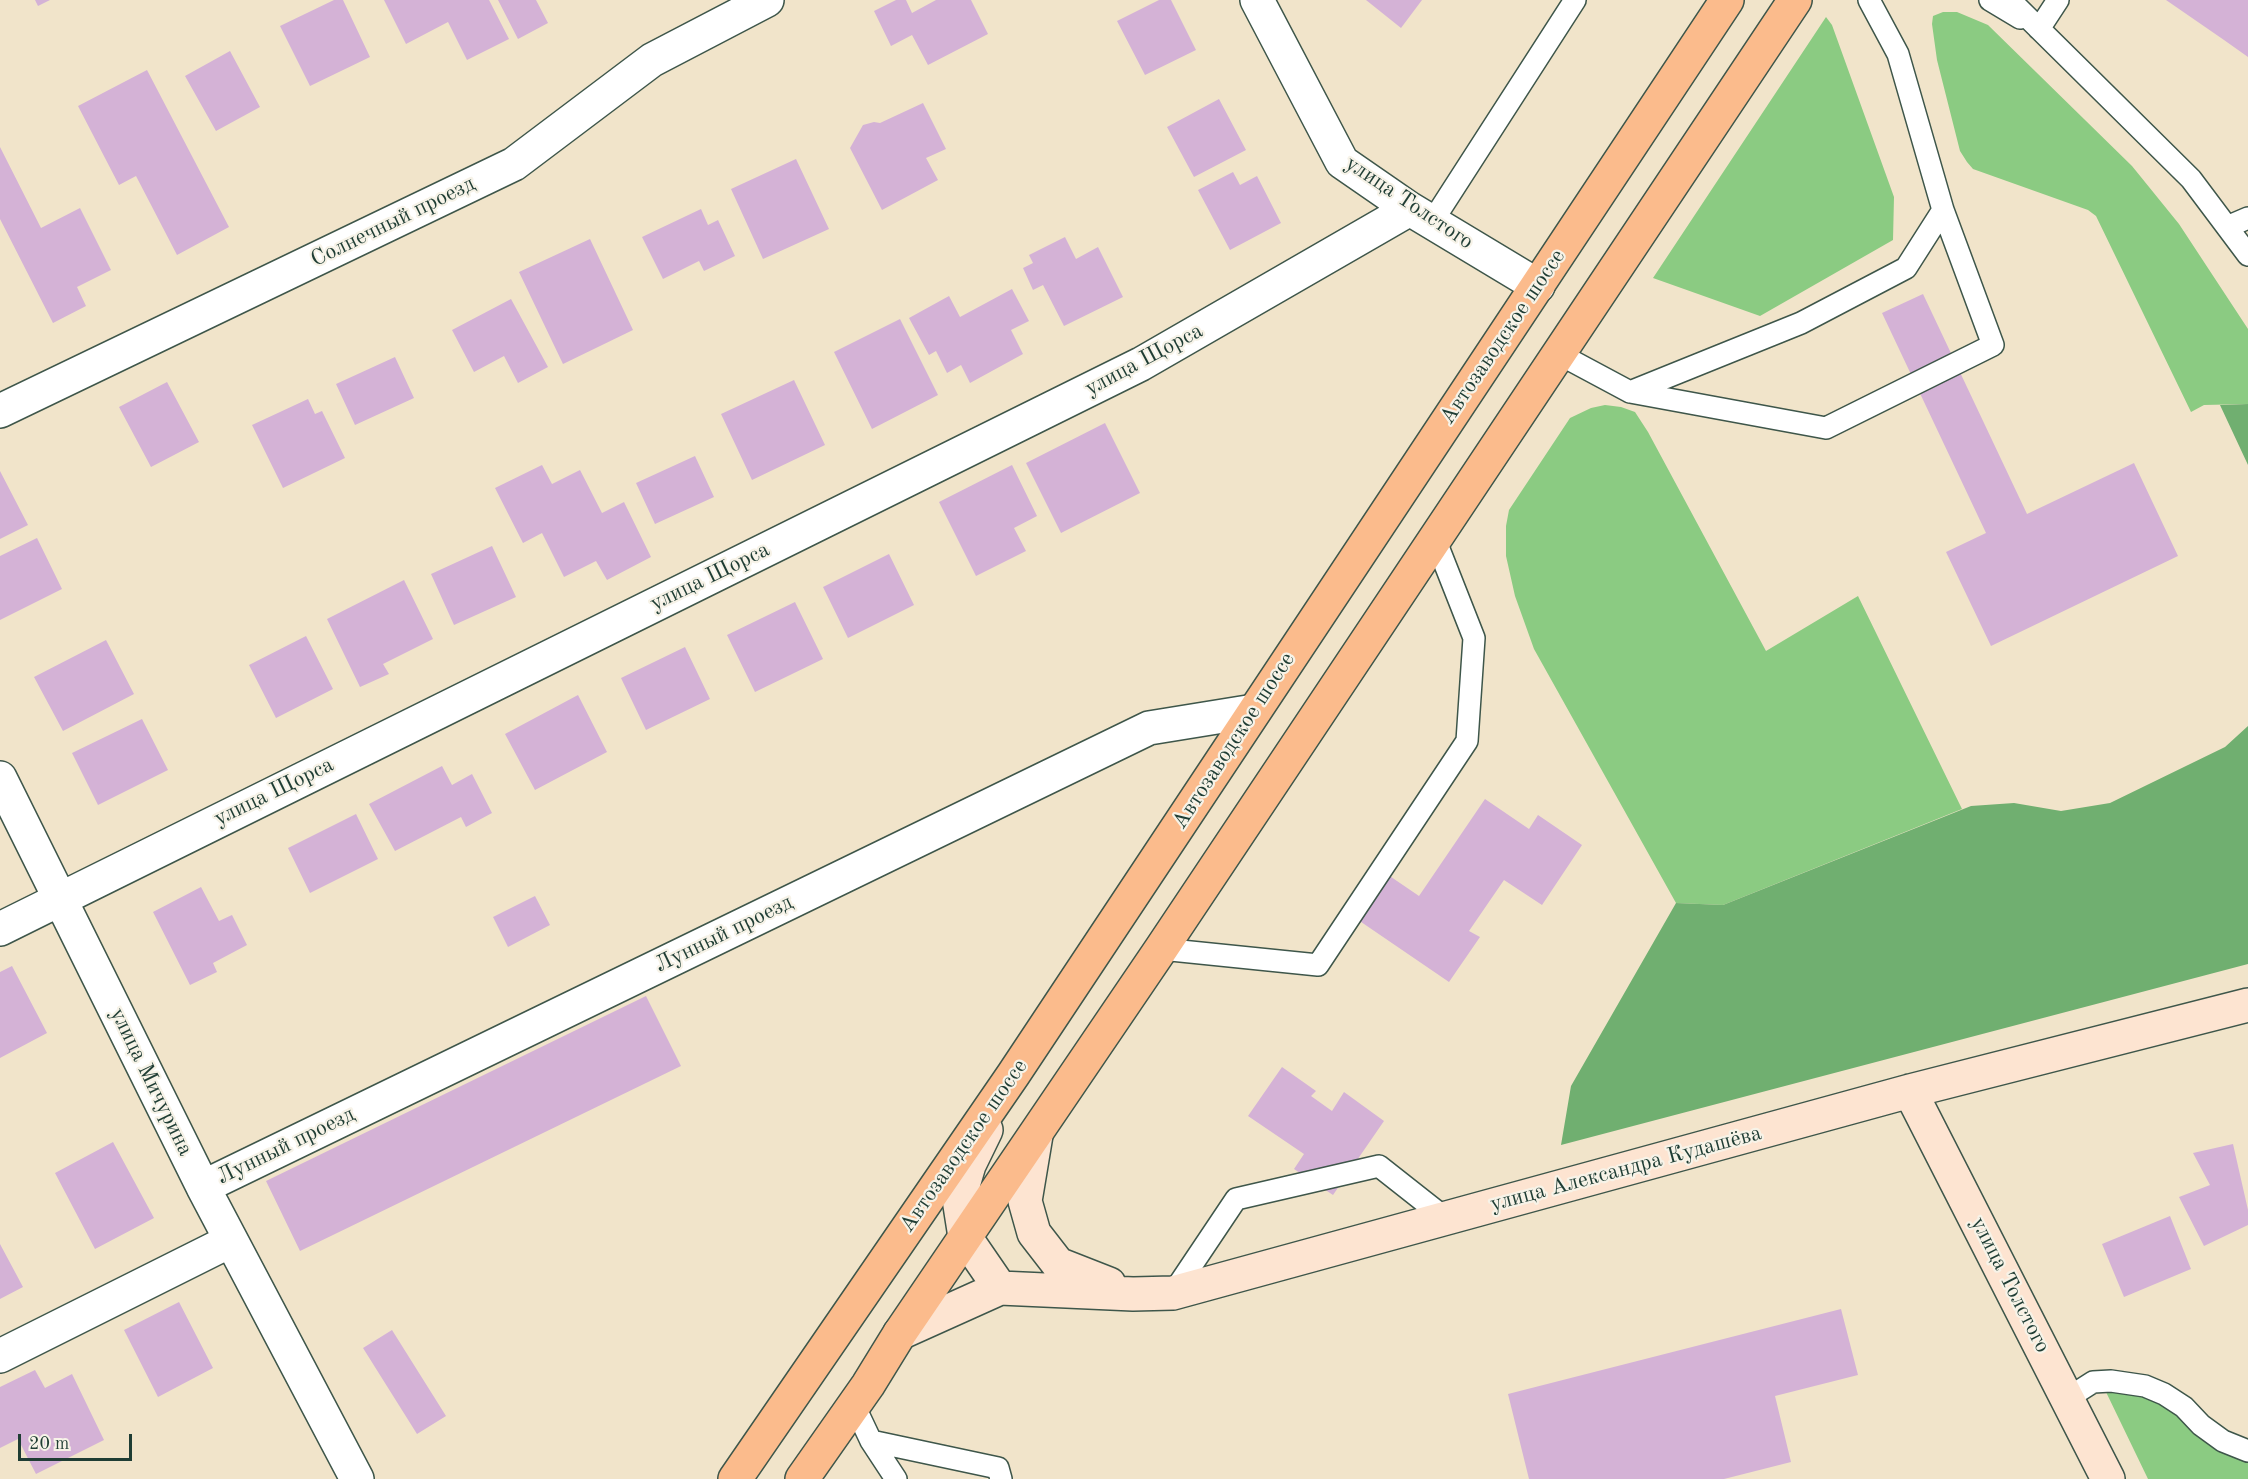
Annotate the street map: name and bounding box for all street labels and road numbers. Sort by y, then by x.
street label: улица Толстого [1340,150,1478,256]
street label: Солнечный проезд [307,171,479,273]
street label: Автозаводское шоссе [1435,244,1571,430]
street label: улица Щорса [1081,318,1207,402]
street label: улица Щорса [646,537,774,617]
street label: Автозаводское шоссе [1167,648,1301,834]
street label: улица Щорса [210,752,338,832]
street label: Лунный проезд [651,889,797,979]
street label: улица Мичурина [104,1004,198,1160]
street label: Автозаводское шоссе [894,1054,1034,1238]
street label: Лунный проезд [213,1101,359,1191]
street label: улица Александра Кудашёва [1487,1120,1765,1218]
street label: улица Толстого [1964,1213,2056,1357]

